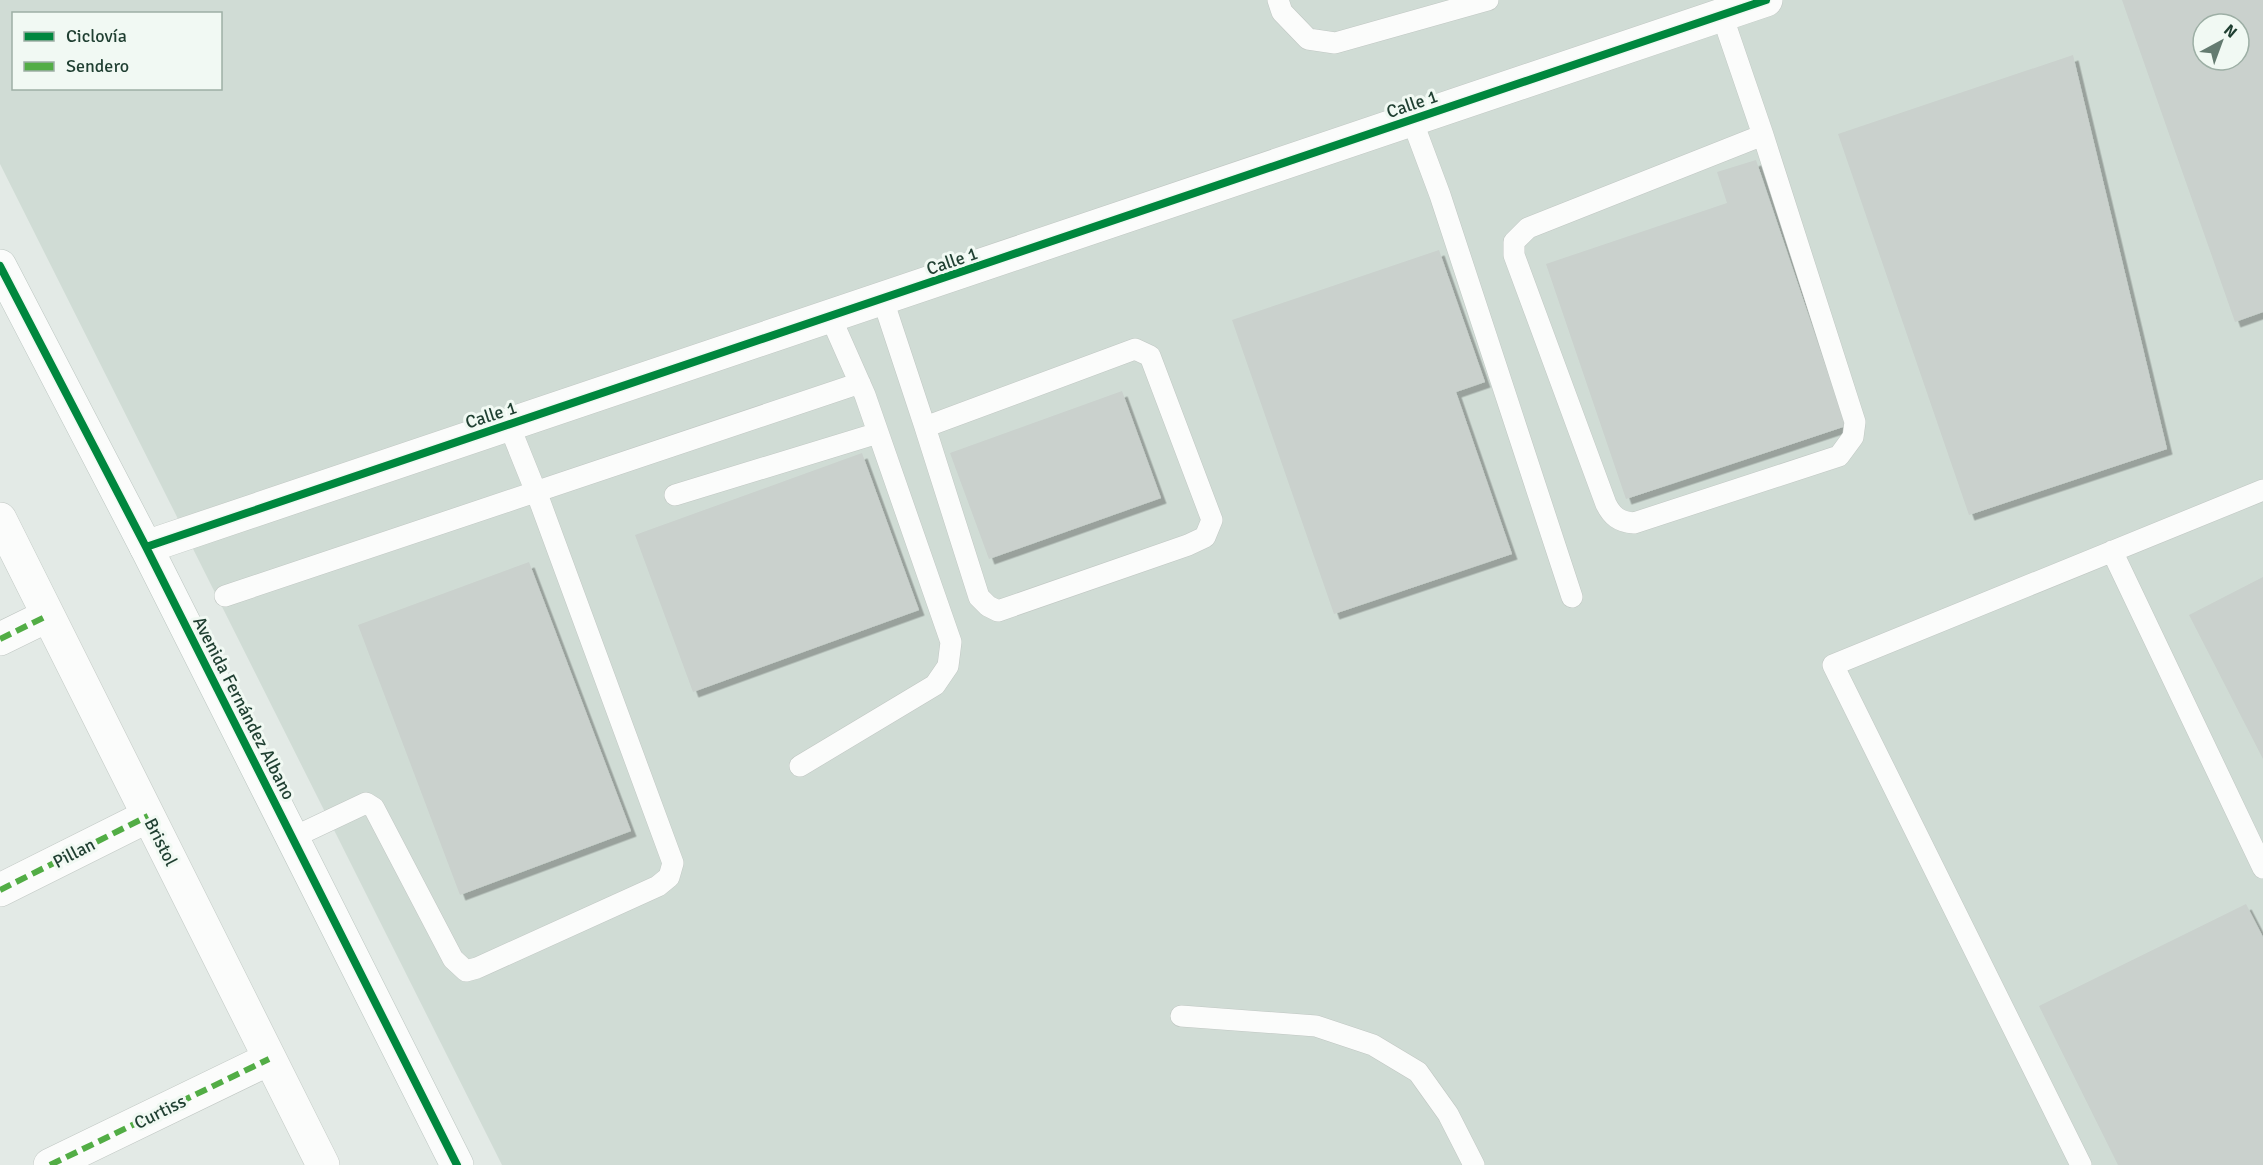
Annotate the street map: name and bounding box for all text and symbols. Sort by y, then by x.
legend [12,12,222,90]
north arrow [2191,12,2251,72]
text: N [2219,20,2241,43]
text: Ciclovía [66,25,127,47]
text: Sendero [66,55,129,77]
street label: Calle 1 [1383,85,1441,123]
street label: Calle 1 [923,242,981,280]
street label: Calle 1 [463,396,519,434]
street label: Avenida Fernández Albano [188,613,300,803]
street label: Bristol [140,814,182,870]
street label: Pillan [49,833,99,873]
street label: Curtiss [131,1090,190,1134]

